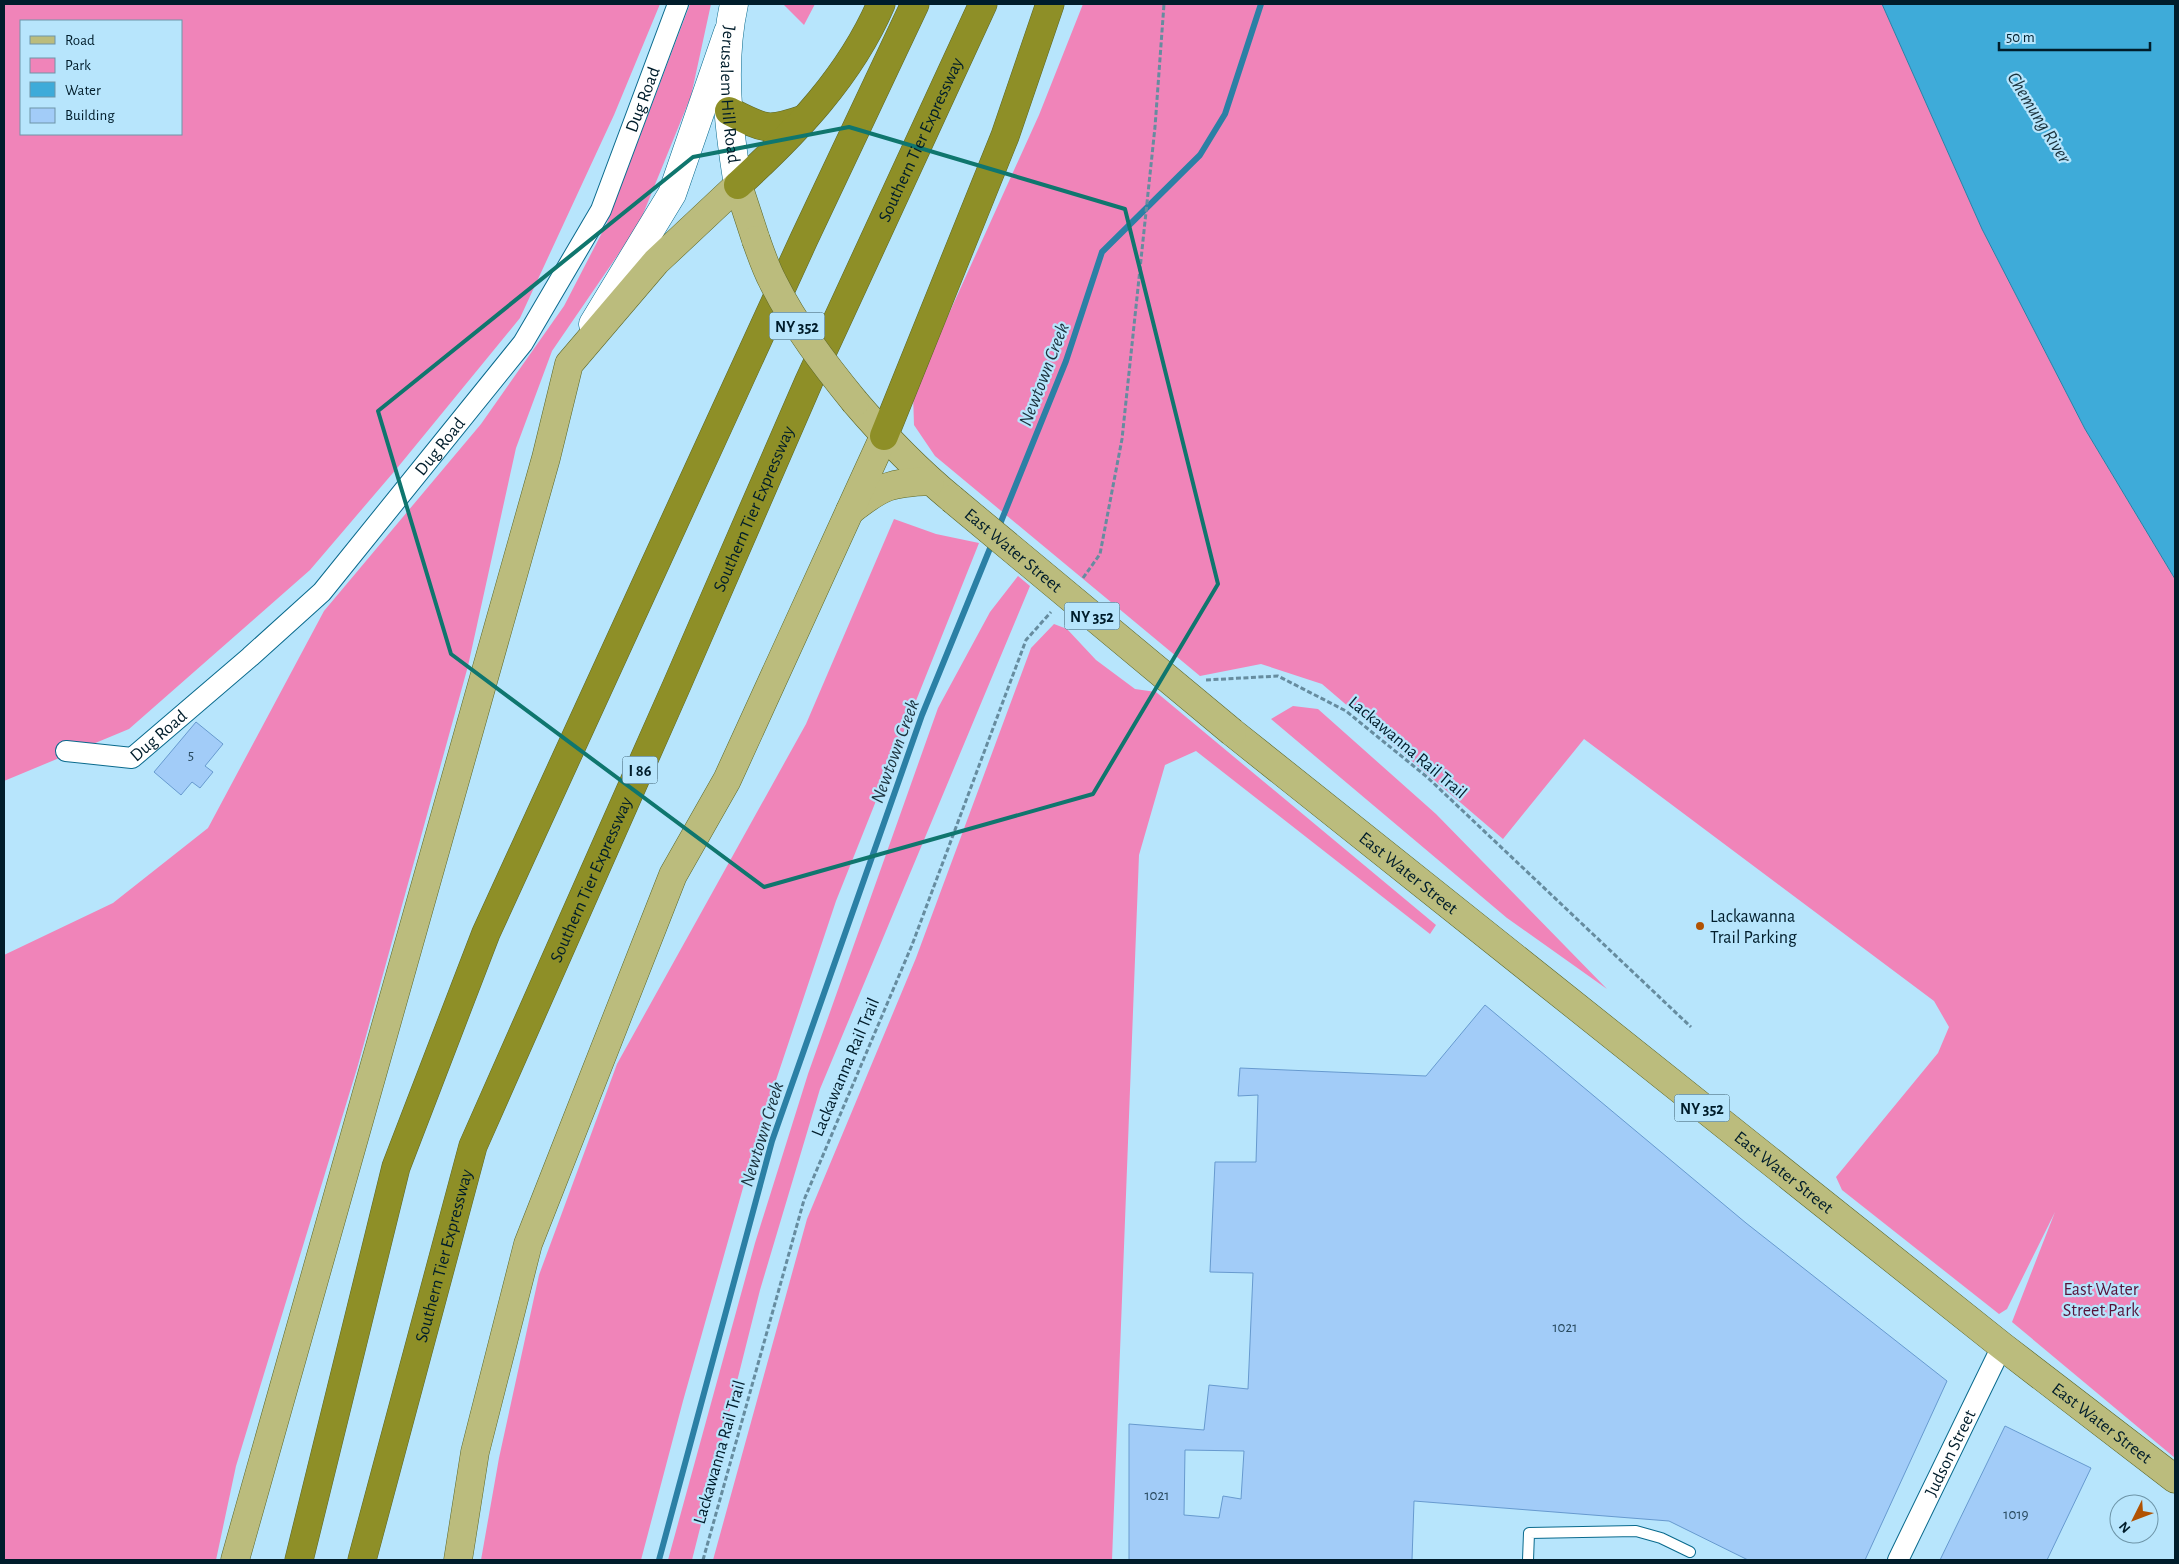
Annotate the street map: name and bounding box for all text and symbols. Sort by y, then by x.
legend [20,20,182,135]
scale bar [1999,20,2150,52]
street label: Jerusalem Hill Road [717,24,742,165]
text: 50 m [2006,30,2035,45]
text: Road [65,33,95,48]
street label: Southern Tier Expressway [876,55,967,225]
text: Park [65,58,91,73]
street label: Dug Road [623,65,664,135]
water label: Chemung River [2003,69,2075,167]
text: Water [65,83,101,98]
text: Building [65,108,115,123]
road number: NY 352 [770,312,824,340]
water label: Newtown Creek [1016,320,1073,429]
street label: Dug Road [412,415,469,479]
street label: Southern Tier Expressway [711,423,798,595]
street label: East Water Street [961,505,1065,597]
road number: NY 352 [1064,602,1120,630]
street label: Lackawanna Rail Trail [1345,693,1470,802]
water label: Newtown Creek [868,697,923,806]
street label: Dug Road [127,707,191,765]
house number: 5 [188,748,194,763]
road number: I 86 [622,756,658,784]
street label: Southern Tier Expressway [547,794,636,965]
street label: East Water Street [1355,829,1461,918]
place label: Lackawanna Trail Parking [1710,908,1797,947]
marker: Lackawanna Trail Parking [1694,920,1706,932]
street label: Lackawanna Rail Trail [809,996,883,1139]
water label: Newtown Creek [737,1079,787,1189]
road number: NY 352 [1674,1094,1730,1122]
street label: East Water Street [1731,1128,1836,1218]
street label: Southern Tier Expressway [413,1167,476,1345]
park label: East Water Street Park [2063,1281,2140,1320]
house number: 1021 [1552,1320,1578,1335]
street label: Lackawanna Rail Trail [691,1378,749,1526]
street label: East Water Street [2048,1380,2155,1468]
street label: Judson Street [1922,1407,1980,1500]
house number: 1021 [1144,1488,1170,1503]
north arrow [2109,1494,2159,1544]
house number: 1019 [2003,1507,2029,1522]
text: N [2117,1519,2134,1535]

